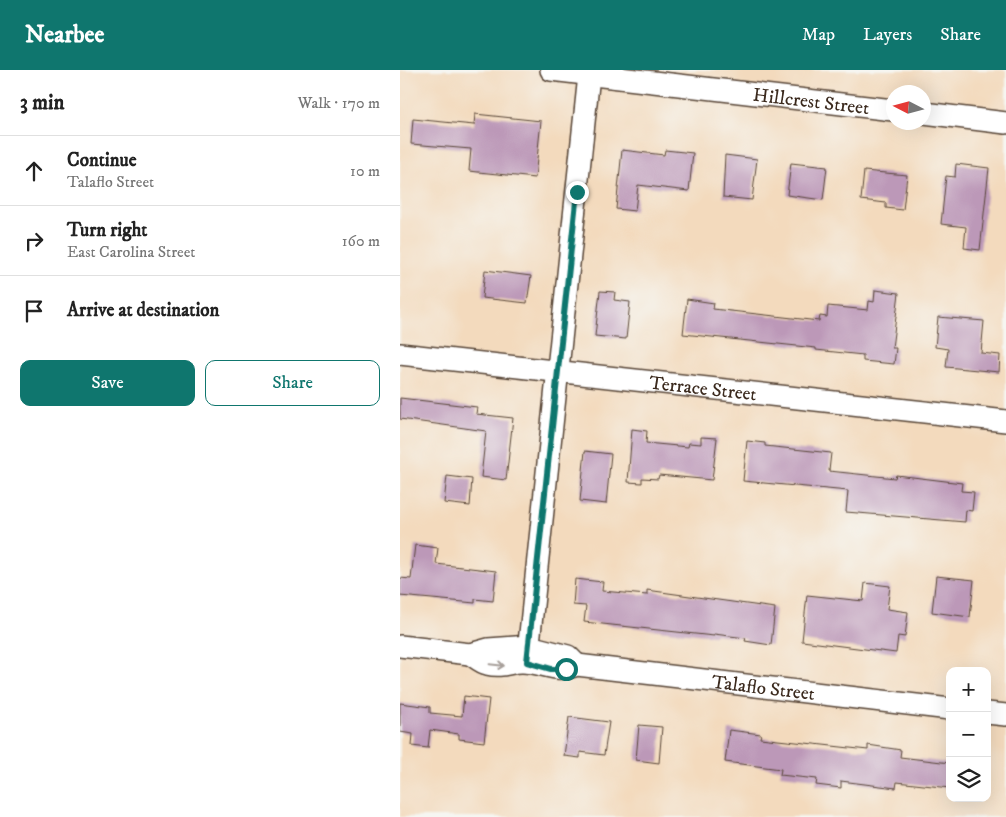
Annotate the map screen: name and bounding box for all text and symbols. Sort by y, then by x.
text: Nearbee [25,20,104,50]
text: Map [802,24,835,46]
text: Layers [863,24,912,46]
text: Share [940,24,981,46]
street label: Hillcrest Street [752,84,870,120]
north arrow [886,85,931,130]
text: 3 min [20,90,65,116]
text: Walk · 170 m [298,93,380,113]
text: Continue [67,149,137,172]
icon: ahead [20,157,48,185]
text: 10 m [350,161,380,181]
text: Talaflo Street [67,172,154,192]
route end [566,181,589,204]
text: Turn right [67,219,147,242]
icon: right [20,227,48,255]
text: 160 m [342,231,380,251]
text: East Carolina Street [67,242,196,262]
icon: arrive [20,297,48,325]
text: Arrive at destination [67,299,219,322]
button: Save [20,360,195,406]
button: Share [205,360,380,406]
street label: Terrace Street [648,372,758,406]
route start [555,658,578,681]
one-way arrow [489,660,505,670]
map controls [946,667,991,802]
button: + [946,667,991,712]
street label: Talaflo Street [710,671,816,706]
button: − [946,712,991,757]
button: layers [946,757,991,802]

